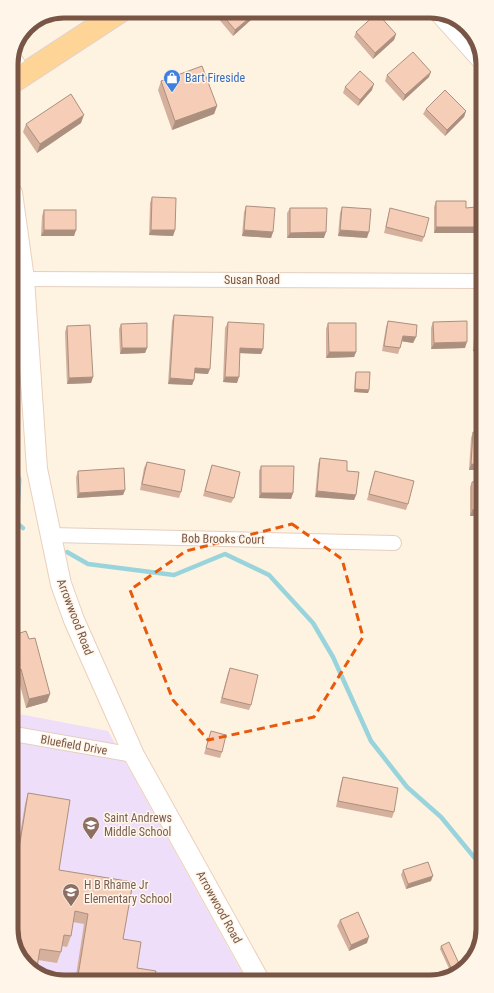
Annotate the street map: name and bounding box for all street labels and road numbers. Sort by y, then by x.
street label: Susan Road [224,273,280,287]
street label: Bob Brooks Court [181,531,265,547]
street label: Arrowwood Road [54,577,96,657]
street label: Bluefield Drive [39,732,109,758]
street label: Arrowwood Road [193,868,245,946]

